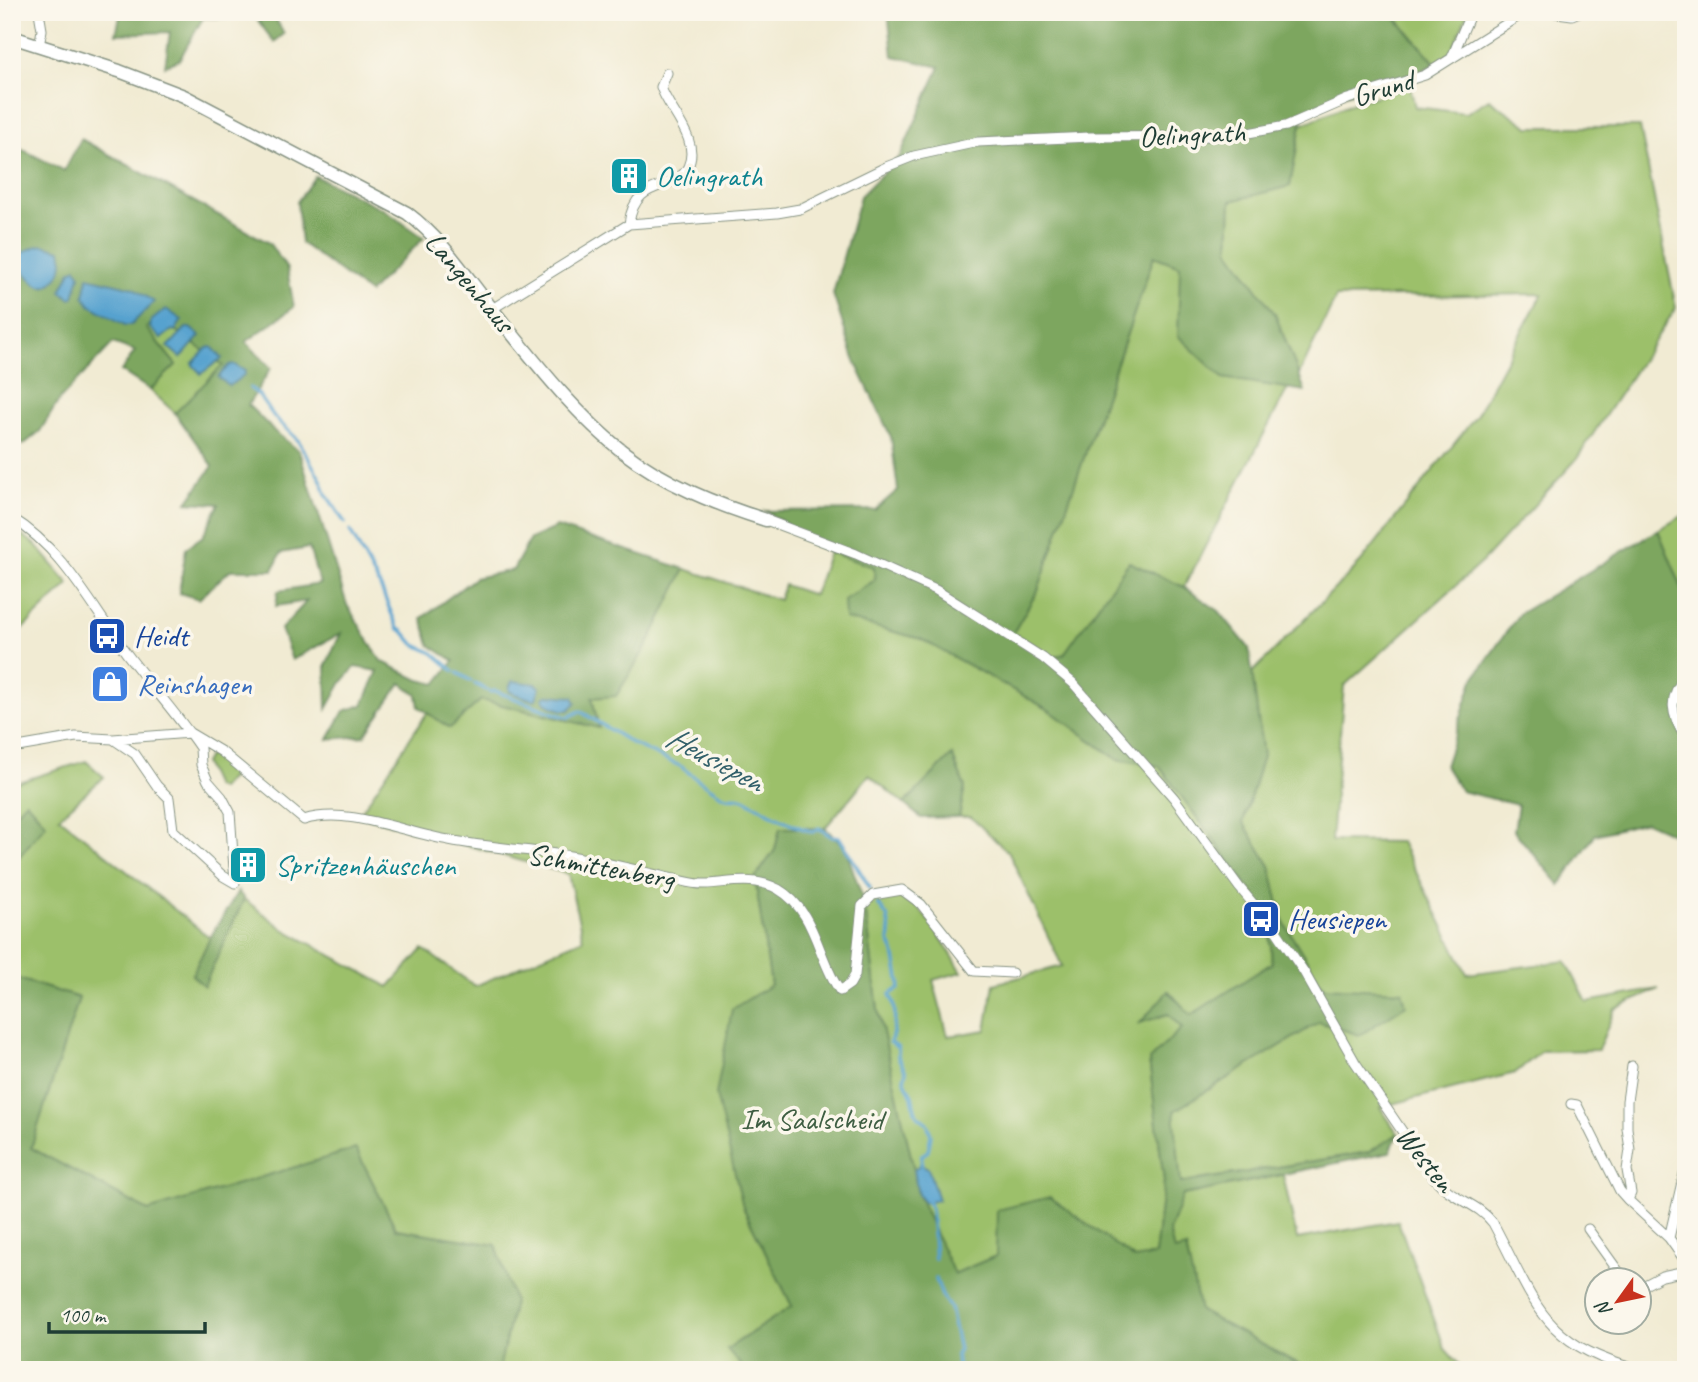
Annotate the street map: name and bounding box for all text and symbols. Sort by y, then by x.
street label: Grund [1348,60,1422,115]
street label: Oelingrath [1138,112,1246,156]
building icon: Oelingrath [608,155,650,197]
place label: Oelingrath [656,157,763,195]
street label: Langenhaus [417,224,525,343]
bus stop icon: Heidt [86,615,128,657]
place label: Heidt [134,617,191,655]
shop icon: Reinshagen [89,663,131,705]
place label: Reinshagen [137,665,252,703]
water label: Heusiepen [659,716,774,803]
street label: Schmittenberg [525,834,679,898]
building icon: Spritzenhäuschen [227,844,269,886]
place label: Spritzenhäuschen [275,846,457,884]
bus stop icon: Heusiepen [1240,898,1282,940]
place label: Heusiepen [1288,900,1387,938]
park label: Im Saalscheid [741,1100,887,1138]
street label: Westen [1388,1118,1465,1201]
north arrow [1582,1266,1652,1336]
scale bar [49,1291,205,1335]
text: N [1590,1296,1618,1321]
text: 100 m [60,1302,107,1328]

